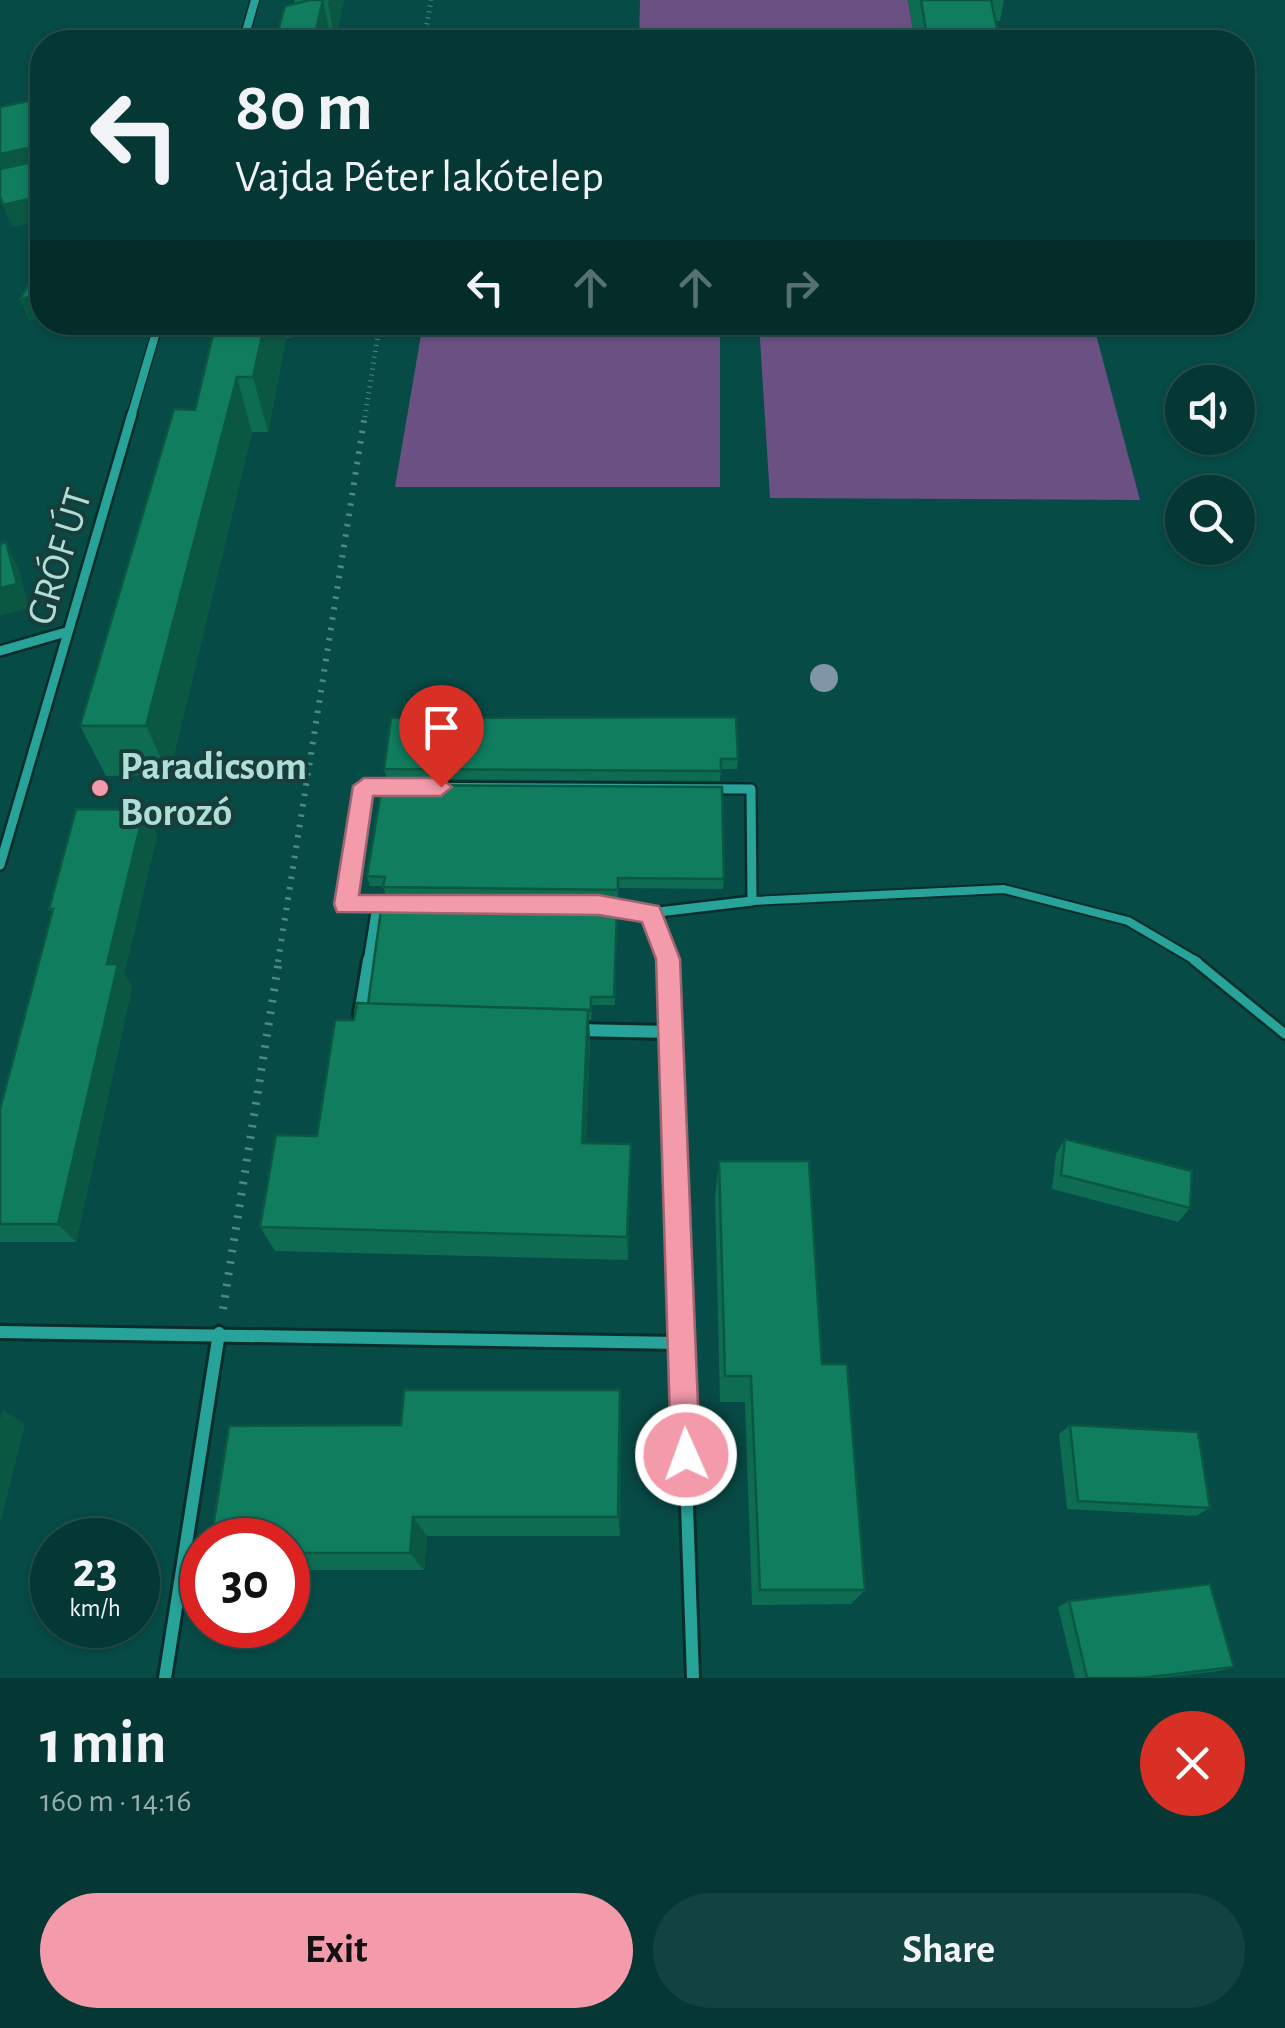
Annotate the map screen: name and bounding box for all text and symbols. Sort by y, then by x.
icon: left [70,70,200,200]
text: 80 m [235,73,373,143]
text: Vajda Péter lakótelep [235,155,604,200]
icon: left [458,260,513,315]
icon: ahead [563,260,618,315]
icon: ahead [668,260,723,315]
icon: right [773,260,828,315]
map controls [1165,365,1255,565]
button: sound [1165,365,1255,455]
button: search [1165,475,1255,565]
street label: GRÓF ÚT [17,483,99,629]
pin [399,685,484,788]
icon: arrive [414,700,469,755]
place label: Paradicsom Borozó [120,747,307,833]
marker: Paradicsom Borozó [89,777,111,799]
position arrow [634,1403,738,1507]
speed limit sign: 30 [180,1518,310,1648]
text: 23 [72,1546,118,1596]
text: km/h [69,1596,121,1621]
button: close [1140,1711,1245,1816]
text: 1 min [40,1714,166,1774]
text: 160 m · 14:16 [40,1785,192,1817]
button: Exit [40,1893,633,2008]
button: Share [653,1893,1245,2008]

